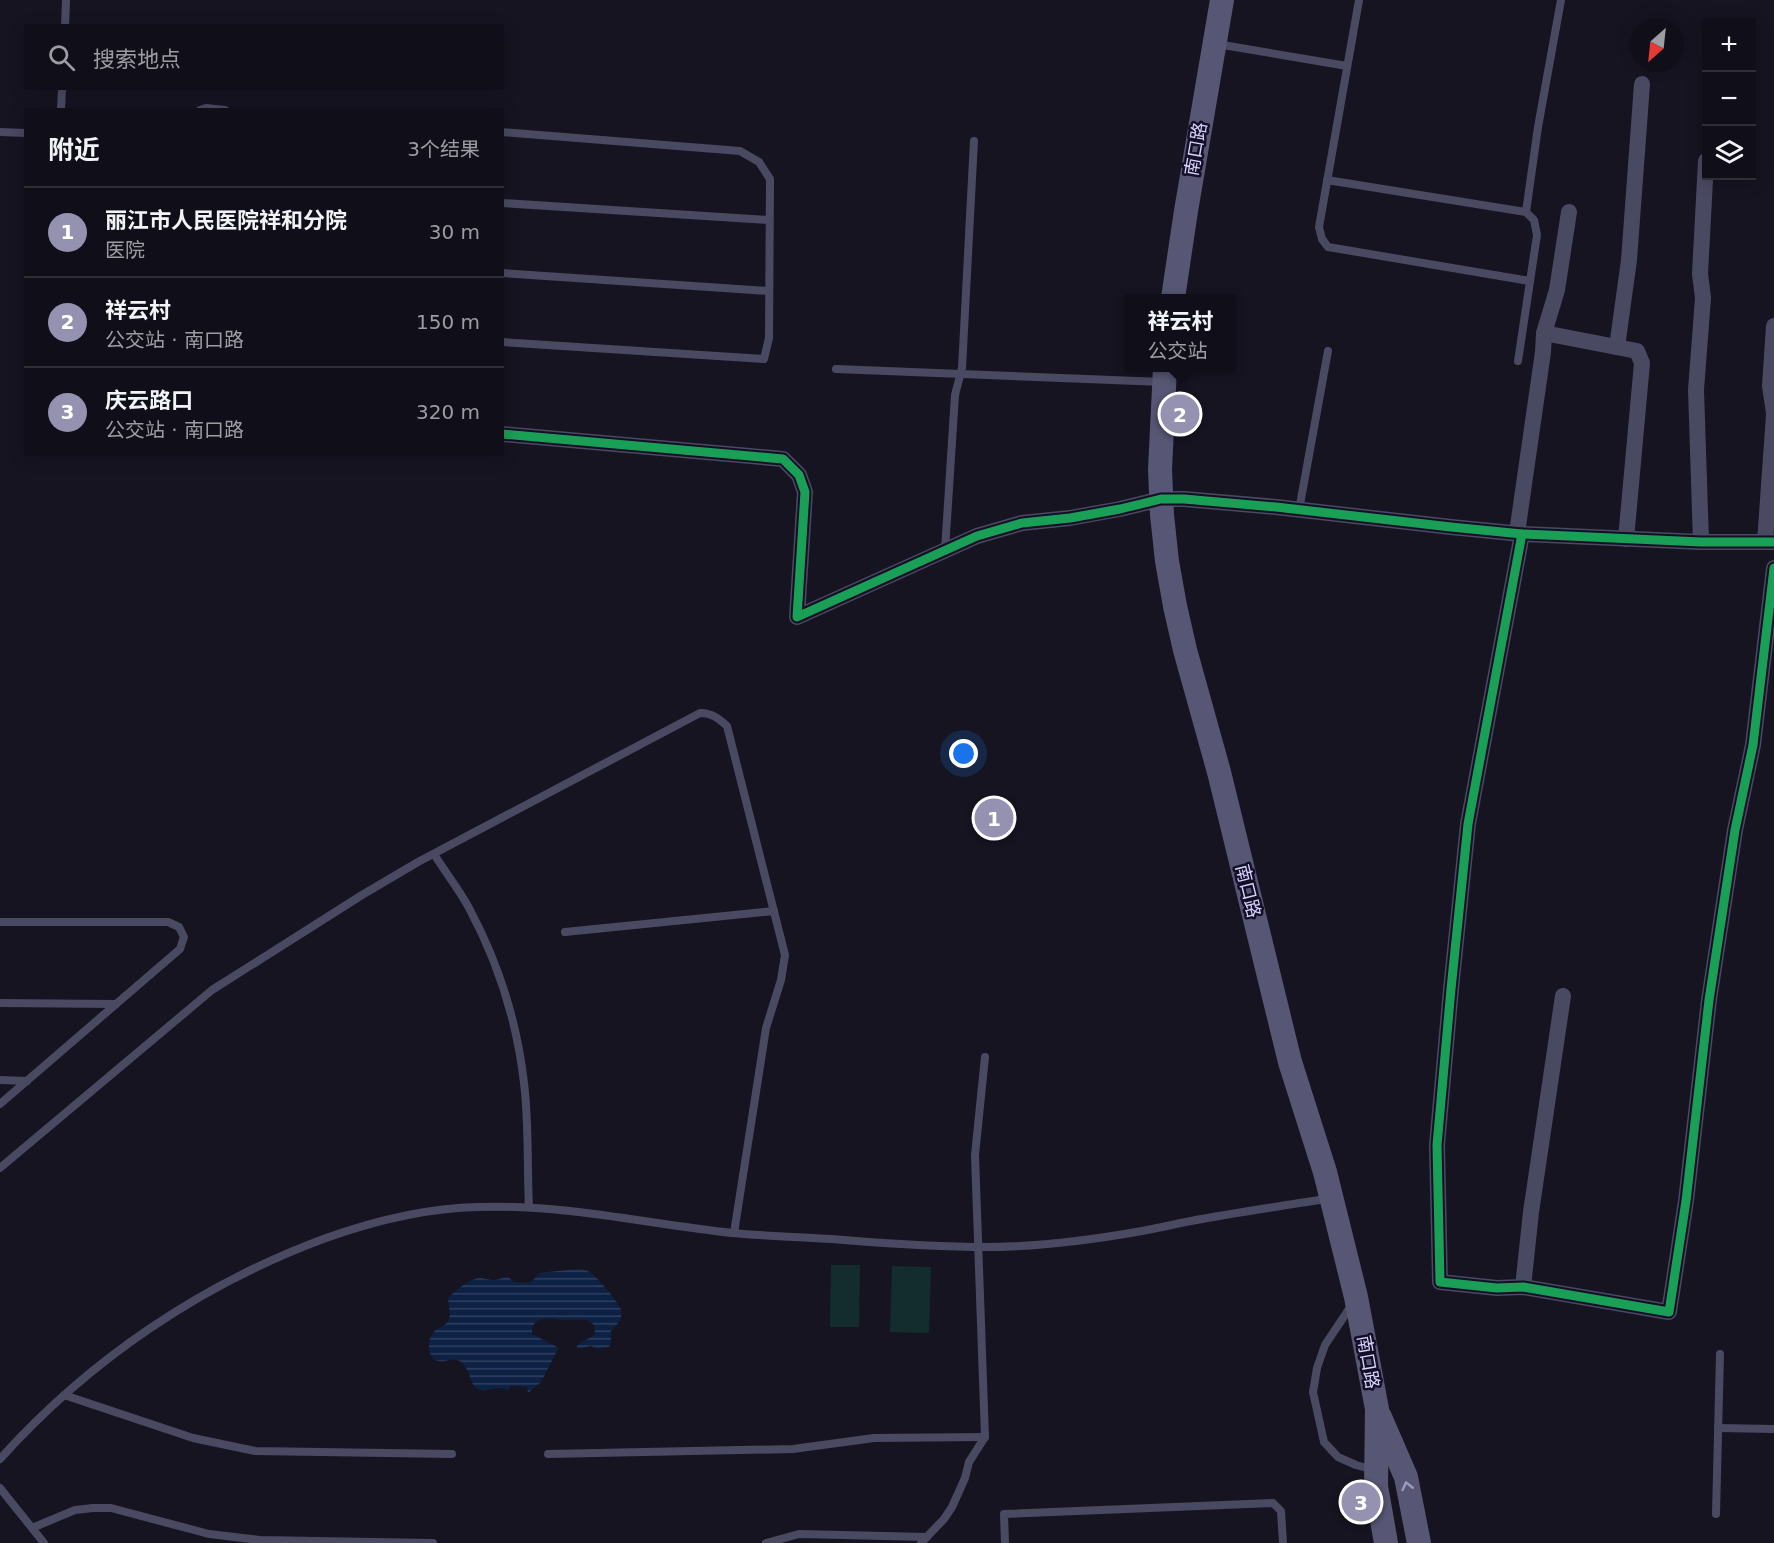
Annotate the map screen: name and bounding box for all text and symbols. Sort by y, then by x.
north arrow [1630,18,1684,72]
map controls [1702,18,1756,180]
button: + [1702,18,1756,72]
search box [24,24,504,90]
icon: search [45,41,78,74]
text: 搜索地点 [93,47,181,72]
button: − [1702,72,1756,126]
street label: 南口路 [1180,121,1211,177]
button: layers [1702,126,1756,180]
text: 附近 [48,135,100,165]
text: 3个结果 [407,137,480,161]
text: 丽江市人民医院祥和分院 [105,208,347,233]
text: 1 [61,220,74,244]
text: 30 m [429,220,480,244]
text: 医院 [105,238,145,262]
popup [1125,294,1236,372]
text: 祥云村 [105,298,171,323]
text: 祥云村 [1147,309,1214,334]
text: 2 [61,310,74,334]
text: 150 m [416,310,480,334]
text: 公交站 · 南口路 [105,328,244,352]
text: 公交站 [1147,339,1207,363]
text: 庆云路口 [105,388,193,413]
pin: 2 [1160,392,1200,436]
text: 3 [61,400,74,424]
text: 320 m [416,400,480,424]
text: 公交站 · 南口路 [105,418,244,442]
your location [949,739,978,768]
pin: 1 [974,796,1014,840]
street label: 南口路 [1232,862,1265,920]
street label: 南口路 [1353,1334,1384,1390]
pin: 3 [1342,1480,1380,1524]
one-way arrow [1401,1481,1414,1491]

